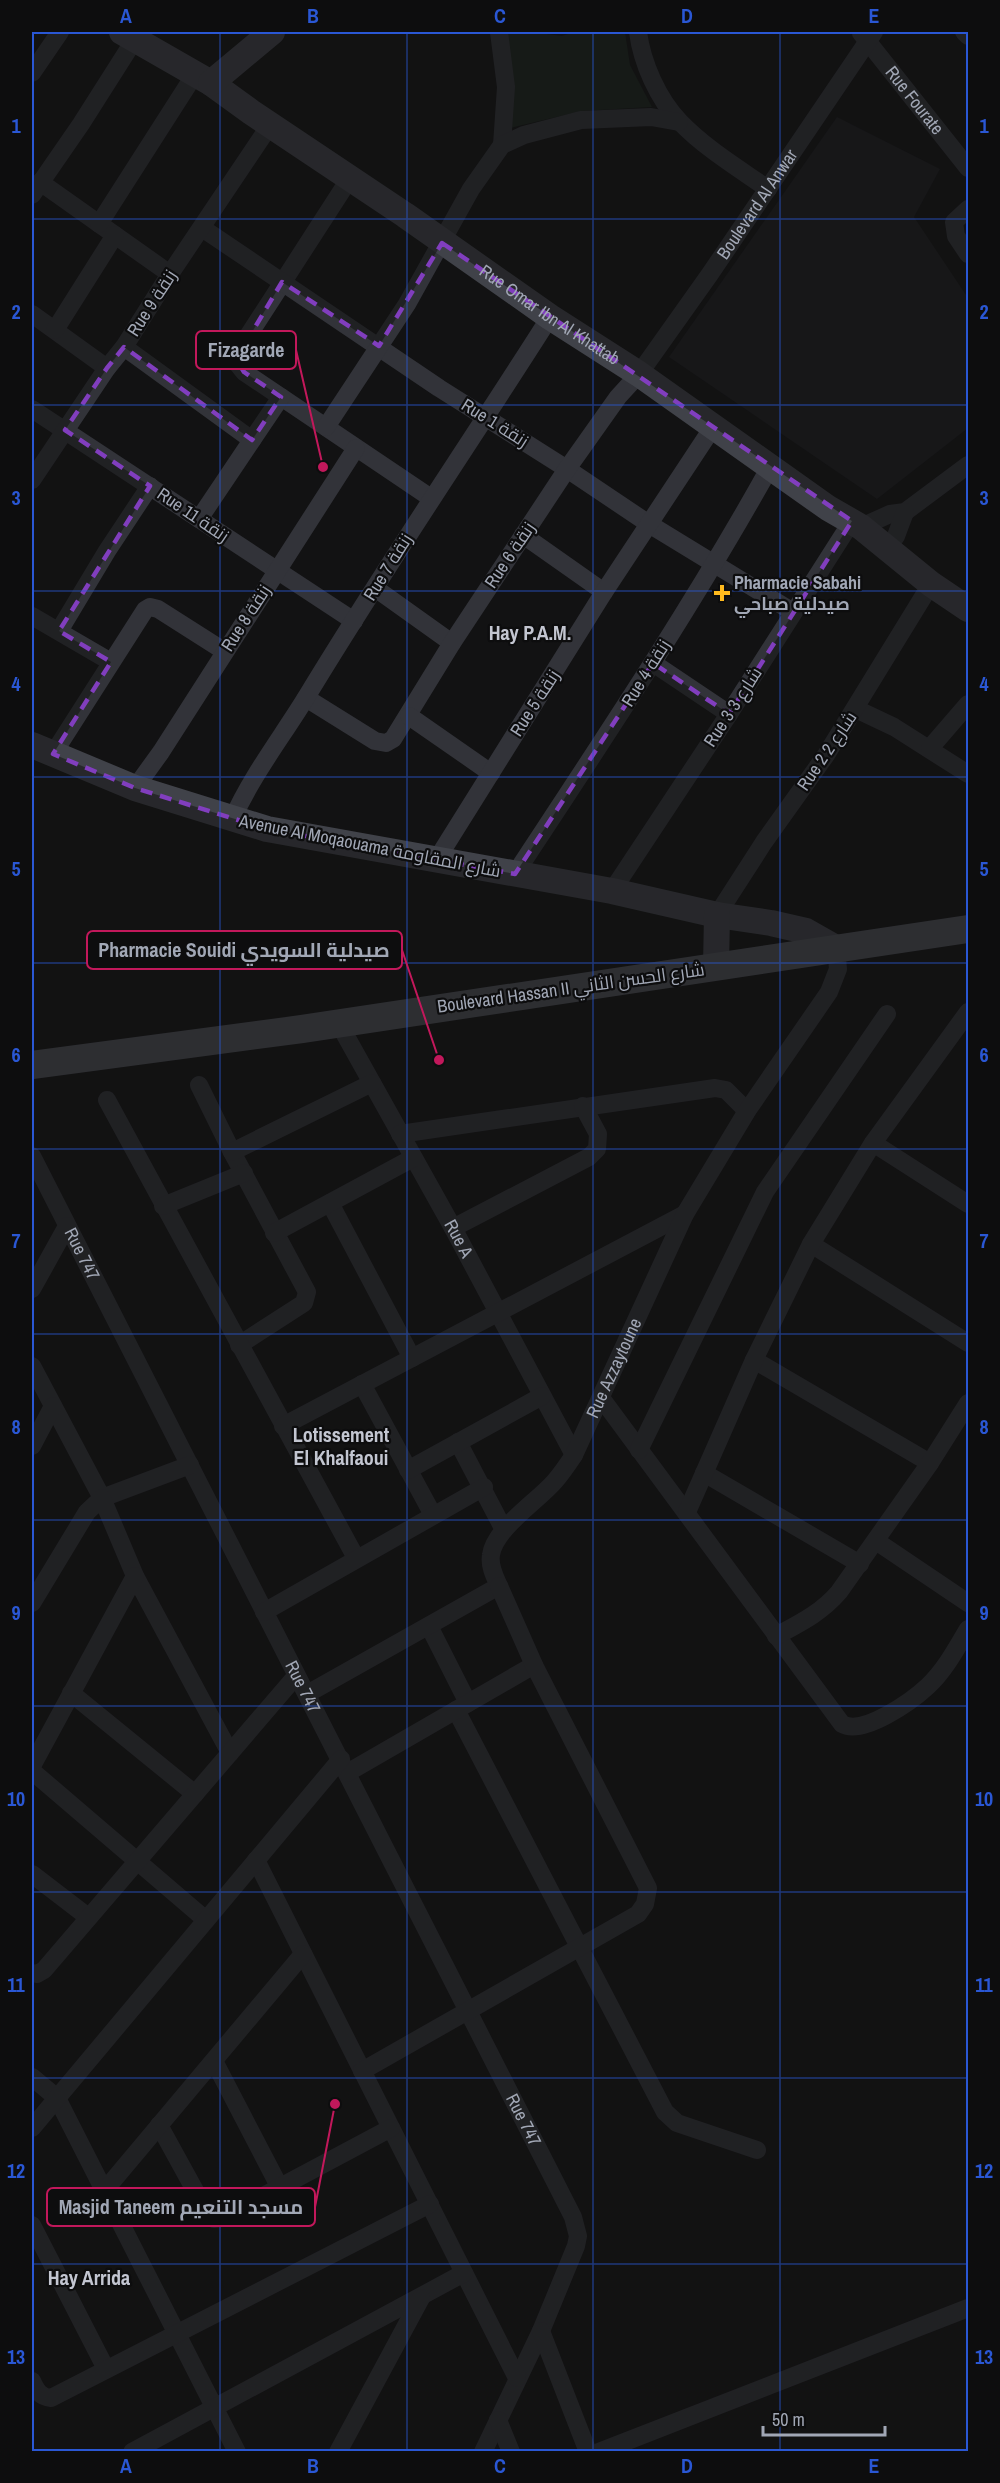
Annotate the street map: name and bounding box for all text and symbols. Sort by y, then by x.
text: A [120,2,132,29]
text: B [307,2,319,29]
text: C [494,2,506,29]
text: D [681,2,693,29]
text: E [869,2,880,29]
street label: Rue Fourate [880,60,950,140]
text: 1 [11,112,21,139]
text: 1 [979,112,989,139]
street label: Boulevard Al Anwar [711,144,803,264]
street label: Rue Omar Ibn Al Khattab [475,258,625,371]
street label: Rue 9 زنقة [121,264,182,341]
text: 2 [11,298,21,325]
text: 2 [979,298,989,325]
callout: Fizagarde [196,331,296,369]
text: Fizagarde [208,336,284,363]
street label: Rue 1 زنقة [457,392,534,453]
street label: Rue 11 زنقة [152,481,234,548]
text: 3 [11,484,21,511]
text: 3 [979,484,989,511]
street label: Rue 6 زنقة [478,517,541,593]
street label: Rue 7 زنقة [357,528,418,605]
place label: Pharmacie Sabahi صيدلية صباحي [734,570,861,619]
street label: Rue 8 زنقة [215,579,276,656]
marker: Pharmacie Sabahi صيدلية صباحي [715,586,729,600]
district label: Hay P.A.M. [489,619,571,646]
street label: Rue 4 زنقة [615,634,676,711]
street label: Rue 3 شارع 3 [697,662,768,752]
street label: Rue 5 زنقة [504,664,565,741]
text: 4 [11,670,21,697]
text: 4 [979,670,989,697]
street label: Rue 2 شارع 2 [791,706,862,795]
street label: Avenue Al Moqaouama شارع المقاومة [236,808,503,883]
text: 5 [11,855,21,882]
text: 5 [979,855,989,882]
callout: Pharmacie Souidi صيدلية السويدي [87,931,402,969]
text: Pharmacie Souidi صيدلية السويدي [98,936,390,966]
street label: Boulevard Hassan II شارع الحسن الثاني [436,956,706,1021]
text: 6 [11,1041,21,1068]
text: 6 [979,1041,989,1068]
street label: Rue A [439,1215,480,1262]
street label: Rue 747 [59,1223,106,1284]
text: 7 [11,1227,21,1254]
text: 7 [979,1227,989,1254]
street label: Rue Azzaytoune [580,1314,647,1422]
text: 8 [11,1413,21,1440]
text: 8 [979,1413,989,1440]
district label: Lotissement El Khalfaoui [293,1421,390,1471]
text: 9 [11,1599,21,1626]
text: 9 [979,1599,989,1626]
street label: Rue 747 [279,1656,327,1717]
text: 10 [7,1785,25,1812]
text: 10 [975,1785,993,1812]
text: 11 [7,1971,26,1998]
text: 11 [975,1971,994,1998]
street label: Rue 747 [500,2089,548,2150]
text: 12 [7,2157,25,2184]
text: 12 [975,2157,993,2184]
callout: Masjid Taneem مسجد التنعيم [47,2188,315,2226]
text: Masjid Taneem مسجد التنعيم [59,2193,303,2221]
district label: Hay Arrida [48,2264,130,2291]
text: 13 [7,2343,25,2370]
text: 13 [975,2343,993,2370]
scale bar [763,2399,884,2437]
text: 50 m [772,2407,805,2432]
text: A [120,2452,132,2479]
text: B [307,2452,319,2479]
text: C [494,2452,506,2479]
text: D [681,2452,693,2479]
text: E [869,2452,880,2479]

